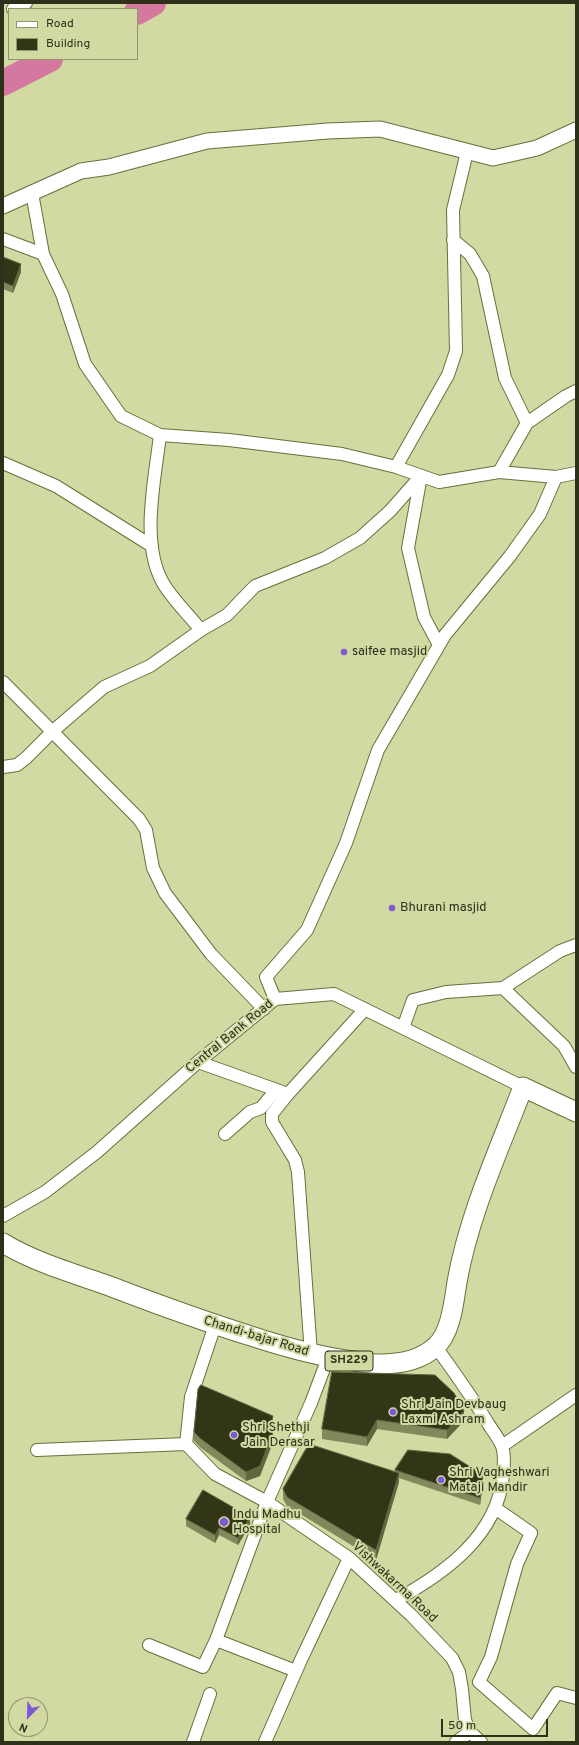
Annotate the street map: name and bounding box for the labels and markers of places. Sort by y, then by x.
place label: saifee masjid [352,644,427,660]
marker: saifee masjid [339,647,349,657]
place label: Bhurani masjid [400,900,487,916]
marker: Bhurani masjid [387,903,397,913]
place label: Shri Jain Devbaug Laxmi Ashram [401,1397,506,1428]
marker: Shri Jain Devbaug Laxmi Ashram [388,1407,398,1417]
place label: Shri Shethji Jain Derasar [242,1420,315,1451]
marker: Shri Shethji Jain Derasar [229,1430,239,1440]
place label: Shri Vagheshwari Mataji Mandir [449,1465,550,1496]
marker: Shri Vagheshwari Mataji Mandir [436,1475,446,1485]
place label: Indu Madhu Hospital [233,1507,301,1538]
marker: Indu Madhu Hospital [218,1516,230,1528]

